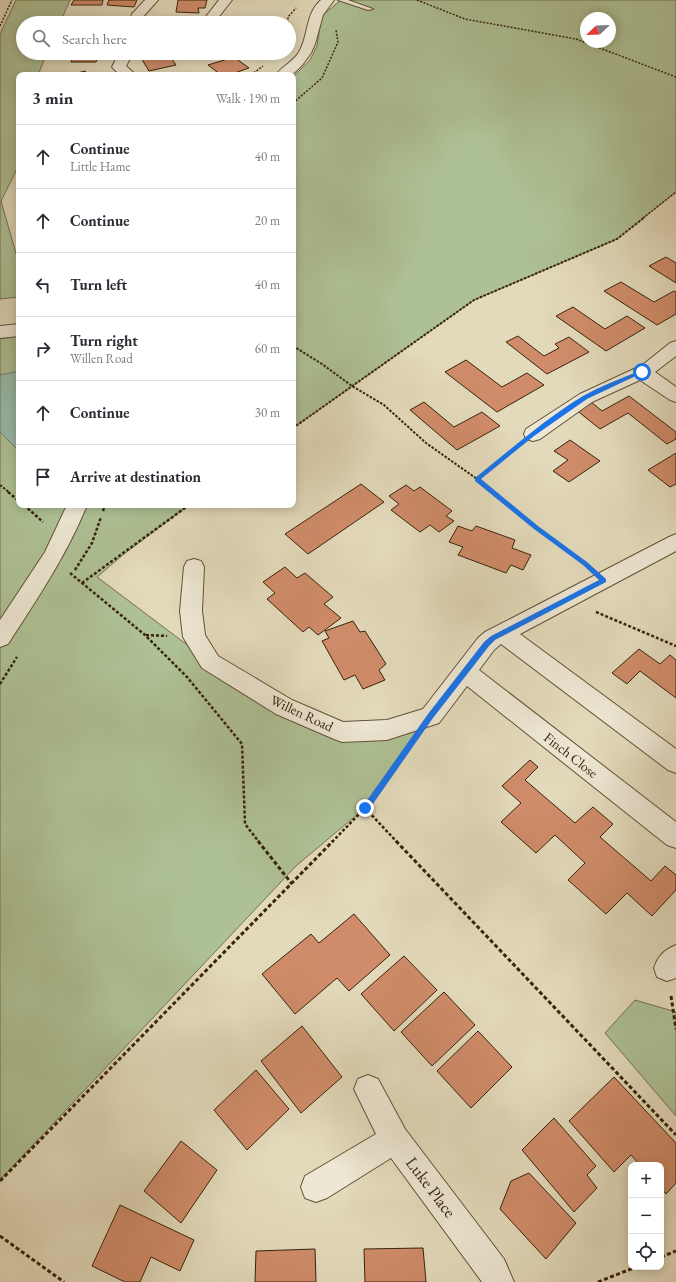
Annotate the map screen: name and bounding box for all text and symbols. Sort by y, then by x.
north arrow [580,12,616,48]
search box [16,16,296,60]
icon: search [30,27,52,49]
text: Search here [62,29,127,48]
text: 3 min [32,87,73,109]
text: Walk · 190 m [216,90,280,107]
text: Continue [70,139,130,158]
icon: ahead [32,146,54,168]
text: 40 m [255,148,280,165]
text: Little Hame [70,158,131,175]
icon: ahead [32,210,54,232]
text: Continue [70,211,130,230]
text: 20 m [255,212,280,229]
icon: left [32,274,54,296]
text: Turn left [70,275,127,294]
text: 40 m [255,276,280,293]
text: Turn right [70,331,138,350]
icon: right [32,338,54,360]
text: 60 m [255,340,280,357]
text: Willen Road [70,350,133,367]
route start [633,363,651,381]
icon: ahead [32,402,54,424]
text: Continue [70,403,130,422]
text: 30 m [255,404,280,421]
icon: arrive [32,466,54,488]
text: Arrive at destination [70,467,201,486]
street label: Willen Road [268,691,337,736]
street label: Finch Close [540,728,602,782]
route end [356,799,374,817]
street label: Luke Place [401,1152,461,1222]
map controls [628,1162,664,1270]
button: + [628,1162,664,1198]
button: − [628,1198,664,1234]
button: locate [628,1234,664,1270]

